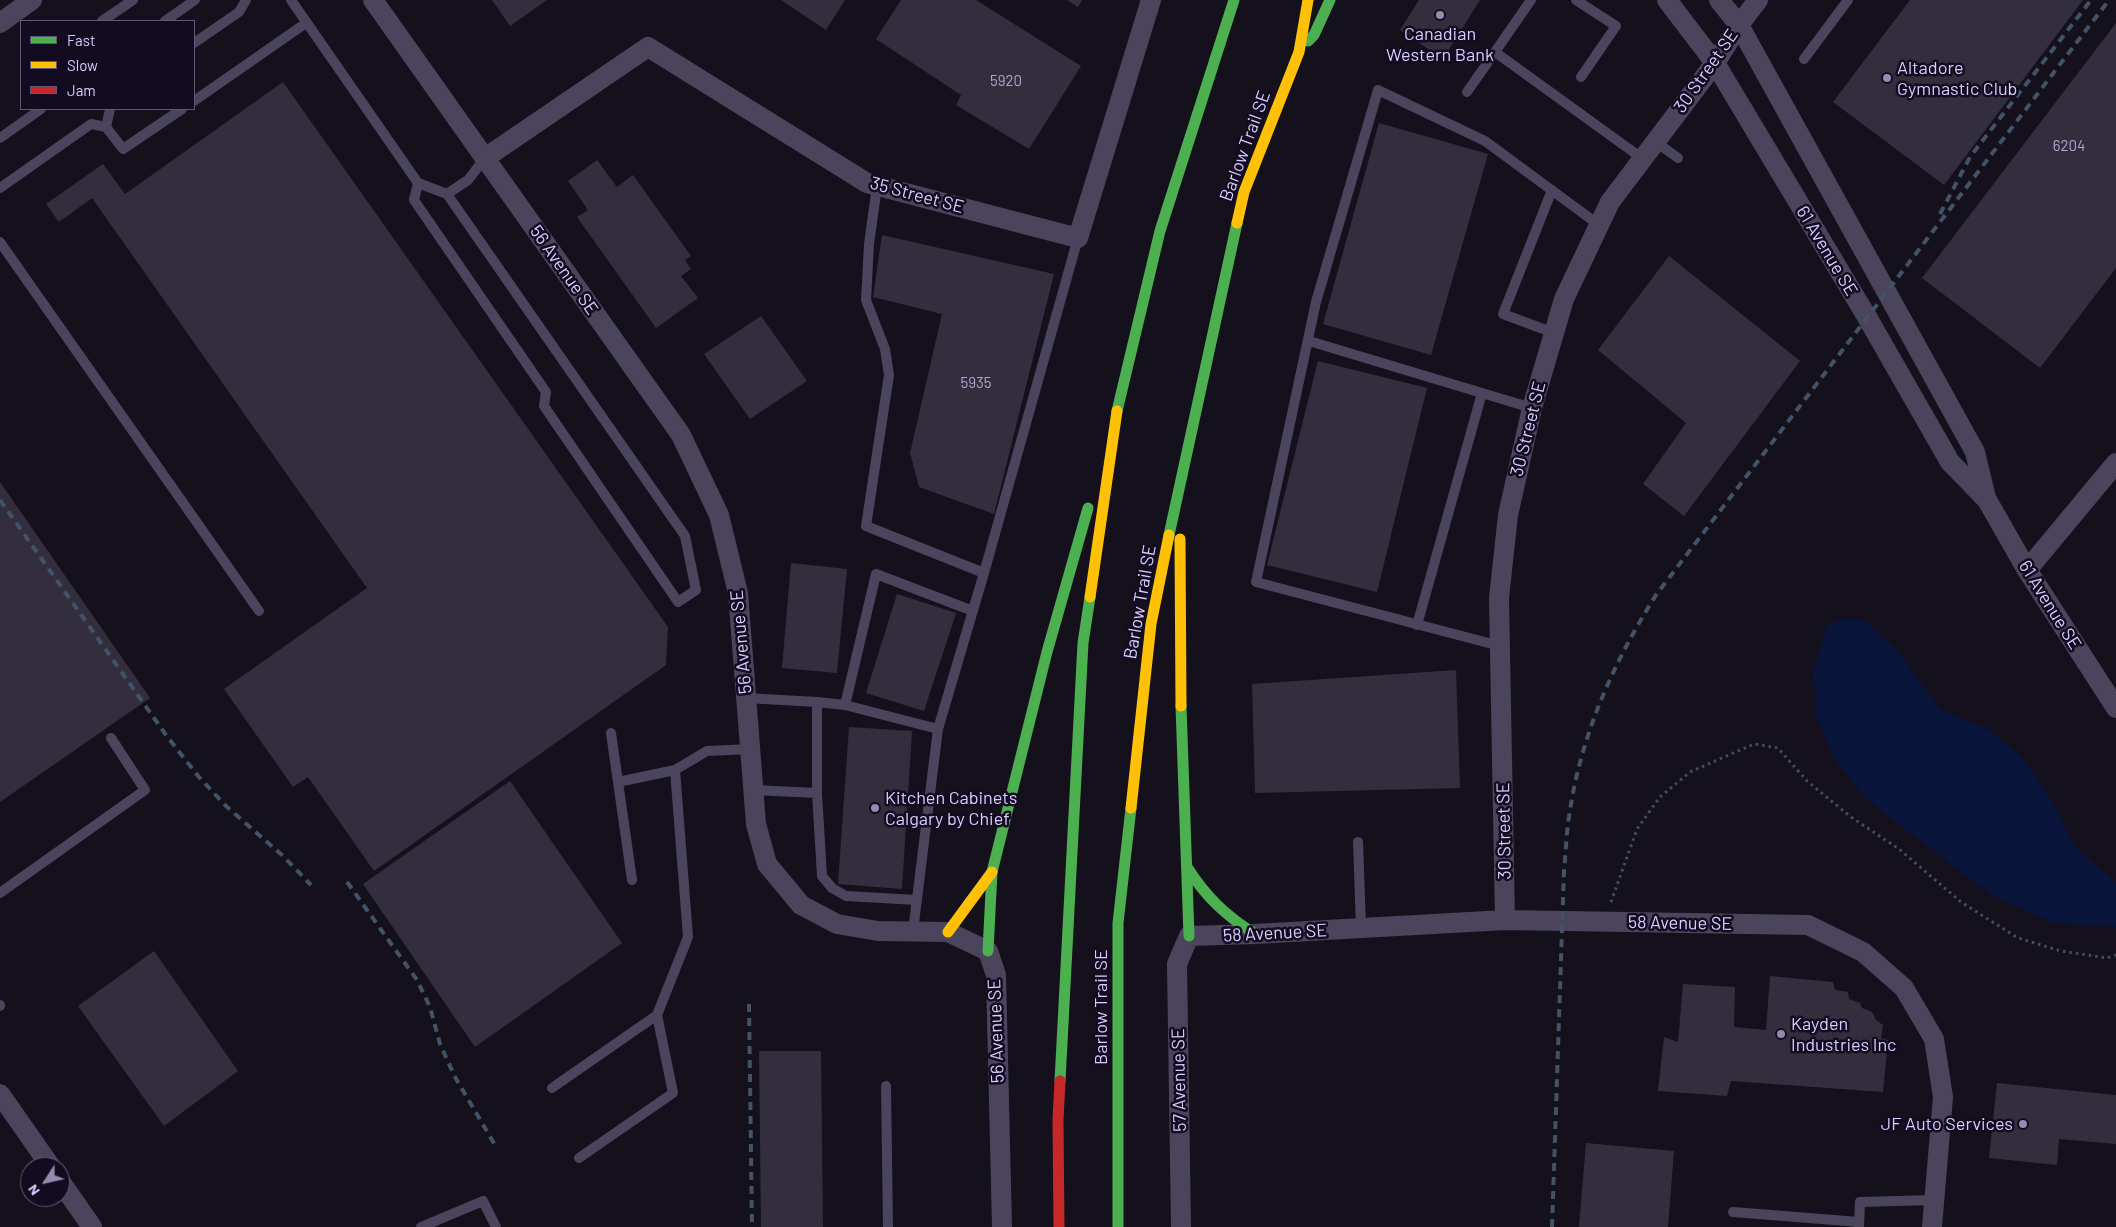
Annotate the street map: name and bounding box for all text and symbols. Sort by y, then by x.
marker: Canadian Western Bank [1434,9,1446,21]
legend [20,20,195,110]
place label: Canadian Western Bank [1386,23,1494,66]
street label: 30 Street SE [1669,25,1743,117]
text: Fast [67,31,95,49]
text: Slow [67,56,98,74]
place label: Altadore Gymnastic Club [1897,57,2017,100]
house number: 5920 [990,72,1022,90]
marker: Altadore Gymnastic Club [1881,72,1893,84]
text: Jam [67,81,96,99]
street label: Barlow Trail SE [1215,88,1275,204]
house number: 6204 [2053,137,2085,155]
street label: 35 Street SE [868,172,966,218]
street label: 61 Avenue SE [1792,202,1862,300]
street label: 56 Avenue SE [525,221,603,319]
house number: 5935 [961,374,991,392]
street label: 30 Street SE [1506,379,1550,479]
street label: Barlow Trail SE [1119,543,1161,661]
street label: 61 Avenue SE [2014,556,2086,654]
street label: 56 Avenue SE [726,589,756,695]
street label: 30 Street SE [1492,782,1516,880]
place label: Kitchen Cabinets Calgary by Chief [885,787,1017,830]
marker: Kitchen Cabinets Calgary by Chief [869,802,881,814]
street label: 58 Avenue SE [1628,911,1732,935]
street label: 58 Avenue SE [1222,919,1328,947]
street label: Barlow Trail SE [1090,949,1112,1065]
street label: 56 Avenue SE [983,978,1009,1084]
place label: Kayden Industries Inc [1791,1013,1896,1056]
street label: 57 Avenue SE [1167,1028,1191,1132]
marker: Kayden Industries Inc [1775,1028,1787,1040]
place label: JF Auto Services [1881,1113,2013,1135]
marker: JF Auto Services [2017,1118,2029,1130]
north arrow [20,1157,70,1207]
text: N [23,1182,43,1199]

